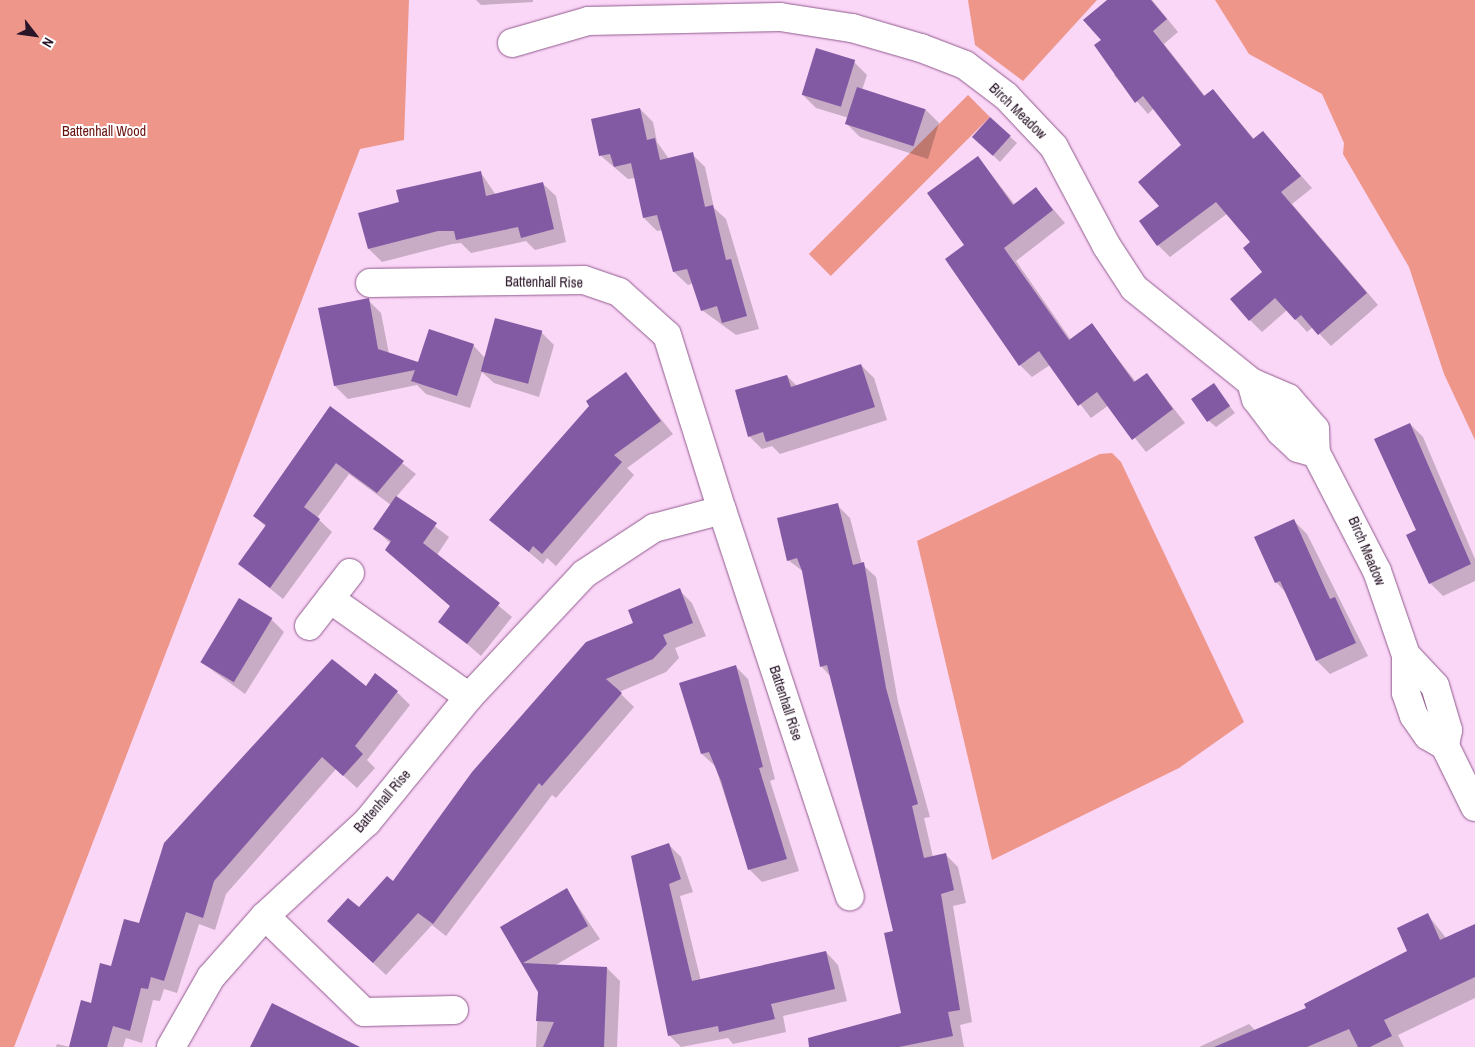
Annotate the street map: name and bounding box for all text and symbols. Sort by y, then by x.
north arrow [10,10,60,60]
text: N [38,34,58,51]
street label: Birch Meadow [986,79,1050,143]
park label: Battenhall Wood [62,123,146,139]
street label: Battenhall Rise [505,273,583,291]
street label: Birch Meadow [1345,514,1389,588]
street label: Battenhall Rise [766,663,806,743]
street label: Battenhall Rise [350,766,414,836]

